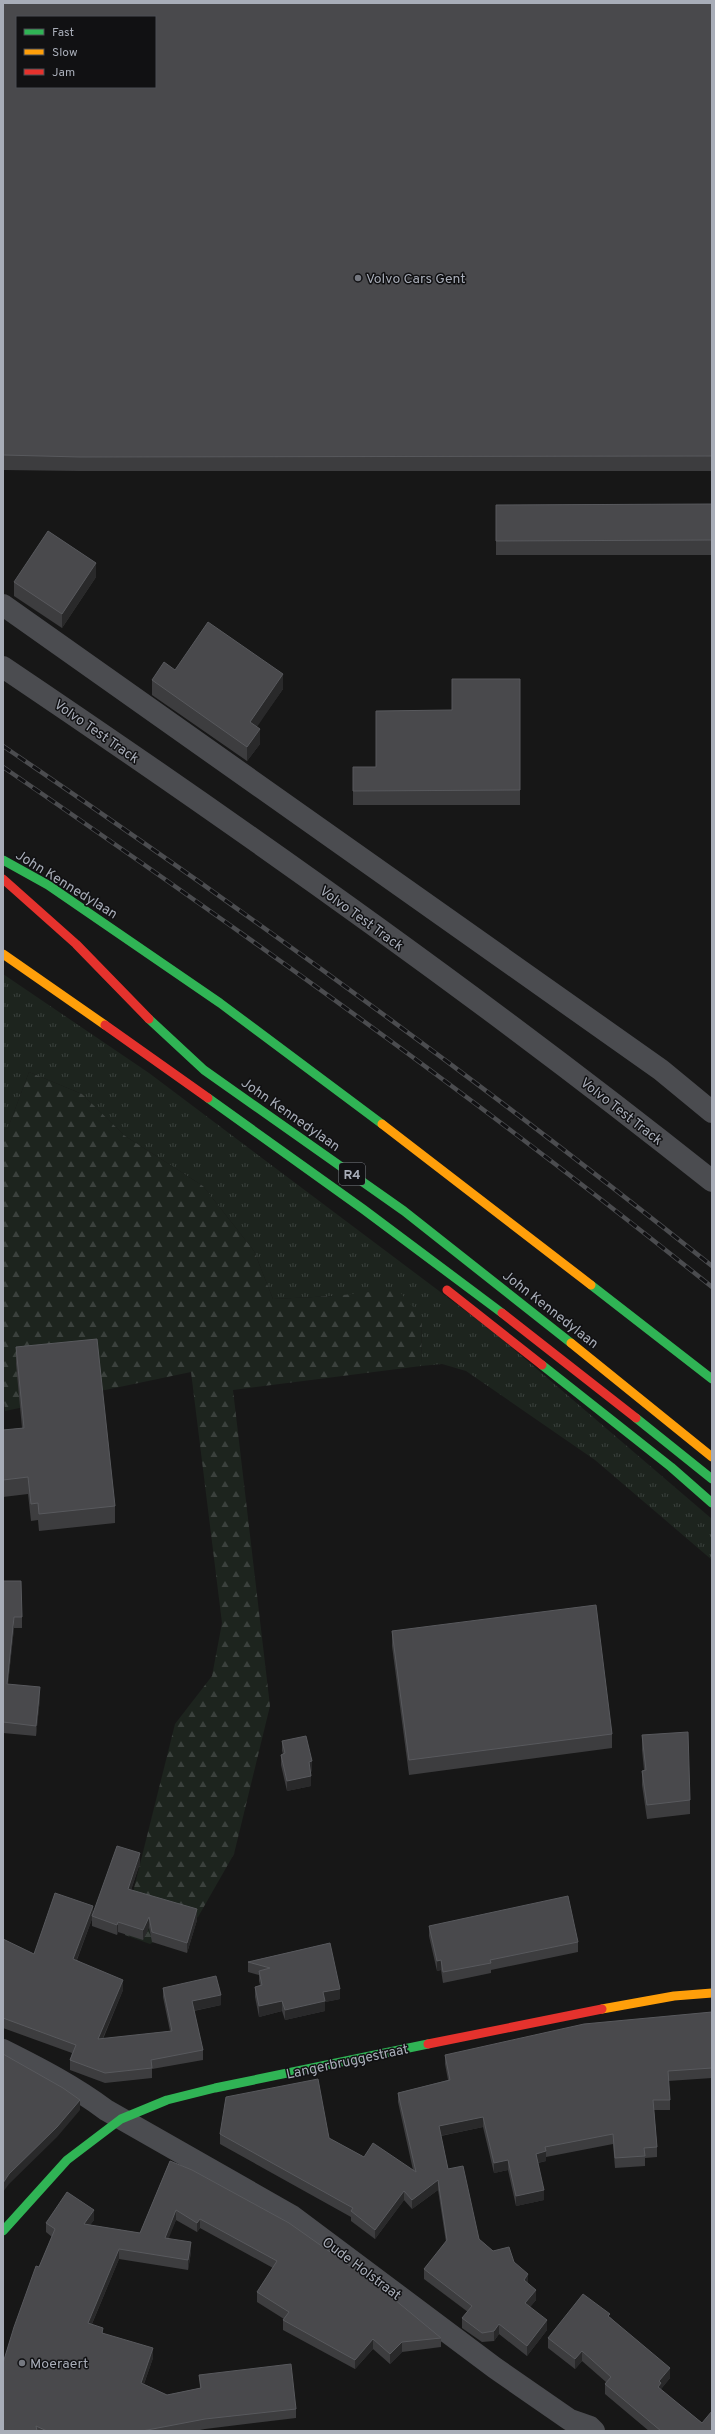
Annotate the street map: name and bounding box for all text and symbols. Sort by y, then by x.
legend [16,16,156,88]
text: Fast [52,25,74,41]
text: Slow [52,45,78,61]
text: Jam [52,65,75,81]
place label: Volvo Cars Gent [366,271,466,288]
marker: Volvo Cars Gent [353,273,363,283]
street label: Volvo Test Track [50,697,142,768]
street label: John Kennedylaan [12,847,120,923]
street label: Volvo Test Track [316,883,406,955]
street label: John Kennedylaan [237,1075,343,1156]
street label: Volvo Test Track [577,1075,666,1150]
road number: R4 [339,1163,365,1185]
street label: John Kennedylaan [499,1267,601,1353]
street label: Langerbruggestraat [285,2041,410,2084]
street label: Oude Holstraat [318,2234,404,2304]
place label: Moeraert [30,2356,88,2373]
marker: Moeraert [17,2358,27,2368]

